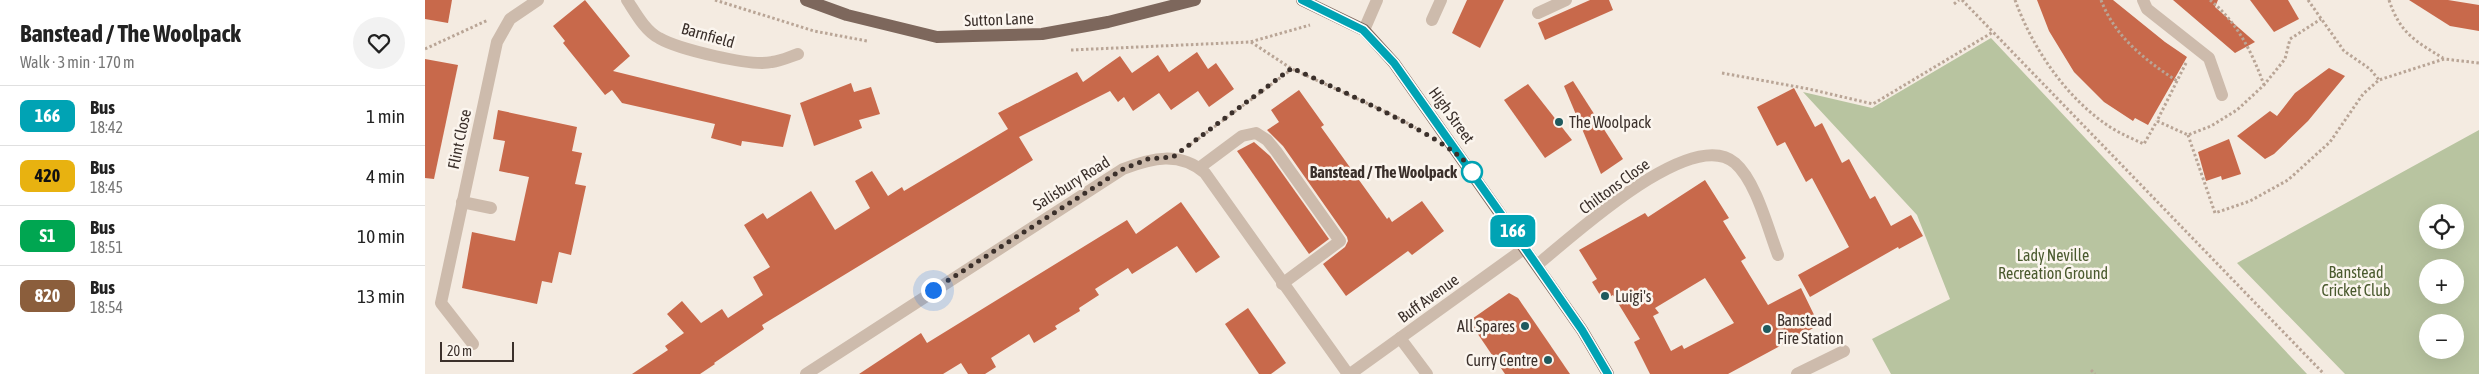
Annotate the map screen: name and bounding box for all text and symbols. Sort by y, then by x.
street label: Sutton Lane [964,9,1034,29]
button: heart [353,17,405,69]
street label: Barnfield [679,19,737,51]
text: Banstead / The Woolpack [20,20,241,47]
text: Walk · 3 min · 170 m [20,53,134,71]
street label: High Street [1425,83,1479,147]
text: Bus [90,96,115,118]
text: 166 [35,105,60,126]
text: 1 min [366,105,405,127]
street label: Flint Close [444,107,474,171]
place label: The Woolpack [1569,113,1651,132]
marker: The Woolpack [1553,116,1565,128]
text: 18:42 [90,118,123,136]
street label: Salisbury Road [1029,152,1113,215]
street label: Chiltons Close [1575,155,1653,217]
text: Bus [90,156,115,178]
marker: Banstead / The Woolpack [1461,161,1483,183]
place label: Banstead / The Woolpack [1310,163,1458,181]
text: 420 [35,165,60,186]
text: 4 min [366,165,405,187]
text: 18:45 [90,178,123,196]
map controls [2419,204,2464,359]
button: locate [2419,204,2464,249]
line badge: 166 [1484,215,1542,247]
text: Bus [90,216,115,238]
text: 166 [1500,220,1526,241]
text: S1 [39,225,56,246]
text: 10 min [357,225,405,247]
text: 18:51 [90,238,123,256]
park label: Lady Neville Recreation Ground [1998,246,2108,282]
button: + [2419,259,2464,304]
park label: Banstead Cricket Club [2321,263,2391,299]
street label: Buff Avenue [1394,270,1462,326]
text: Bus [90,276,115,298]
your location [921,278,946,303]
text: 820 [35,285,60,306]
text: 13 min [357,285,405,307]
place label: Luigi's [1615,287,1652,306]
marker: Luigi's [1599,290,1611,302]
text: 18:54 [90,298,123,316]
place label: Banstead Fire Station [1777,311,1844,347]
button: − [2419,314,2464,359]
place label: All Spares [1457,317,1515,336]
marker: All Spares [1519,320,1531,332]
marker: Banstead Fire Station [1761,323,1773,335]
scale bar [440,339,514,362]
text: 20 m [447,343,472,359]
place label: Curry Centre [1466,351,1538,370]
marker: Curry Centre [1542,354,1554,366]

